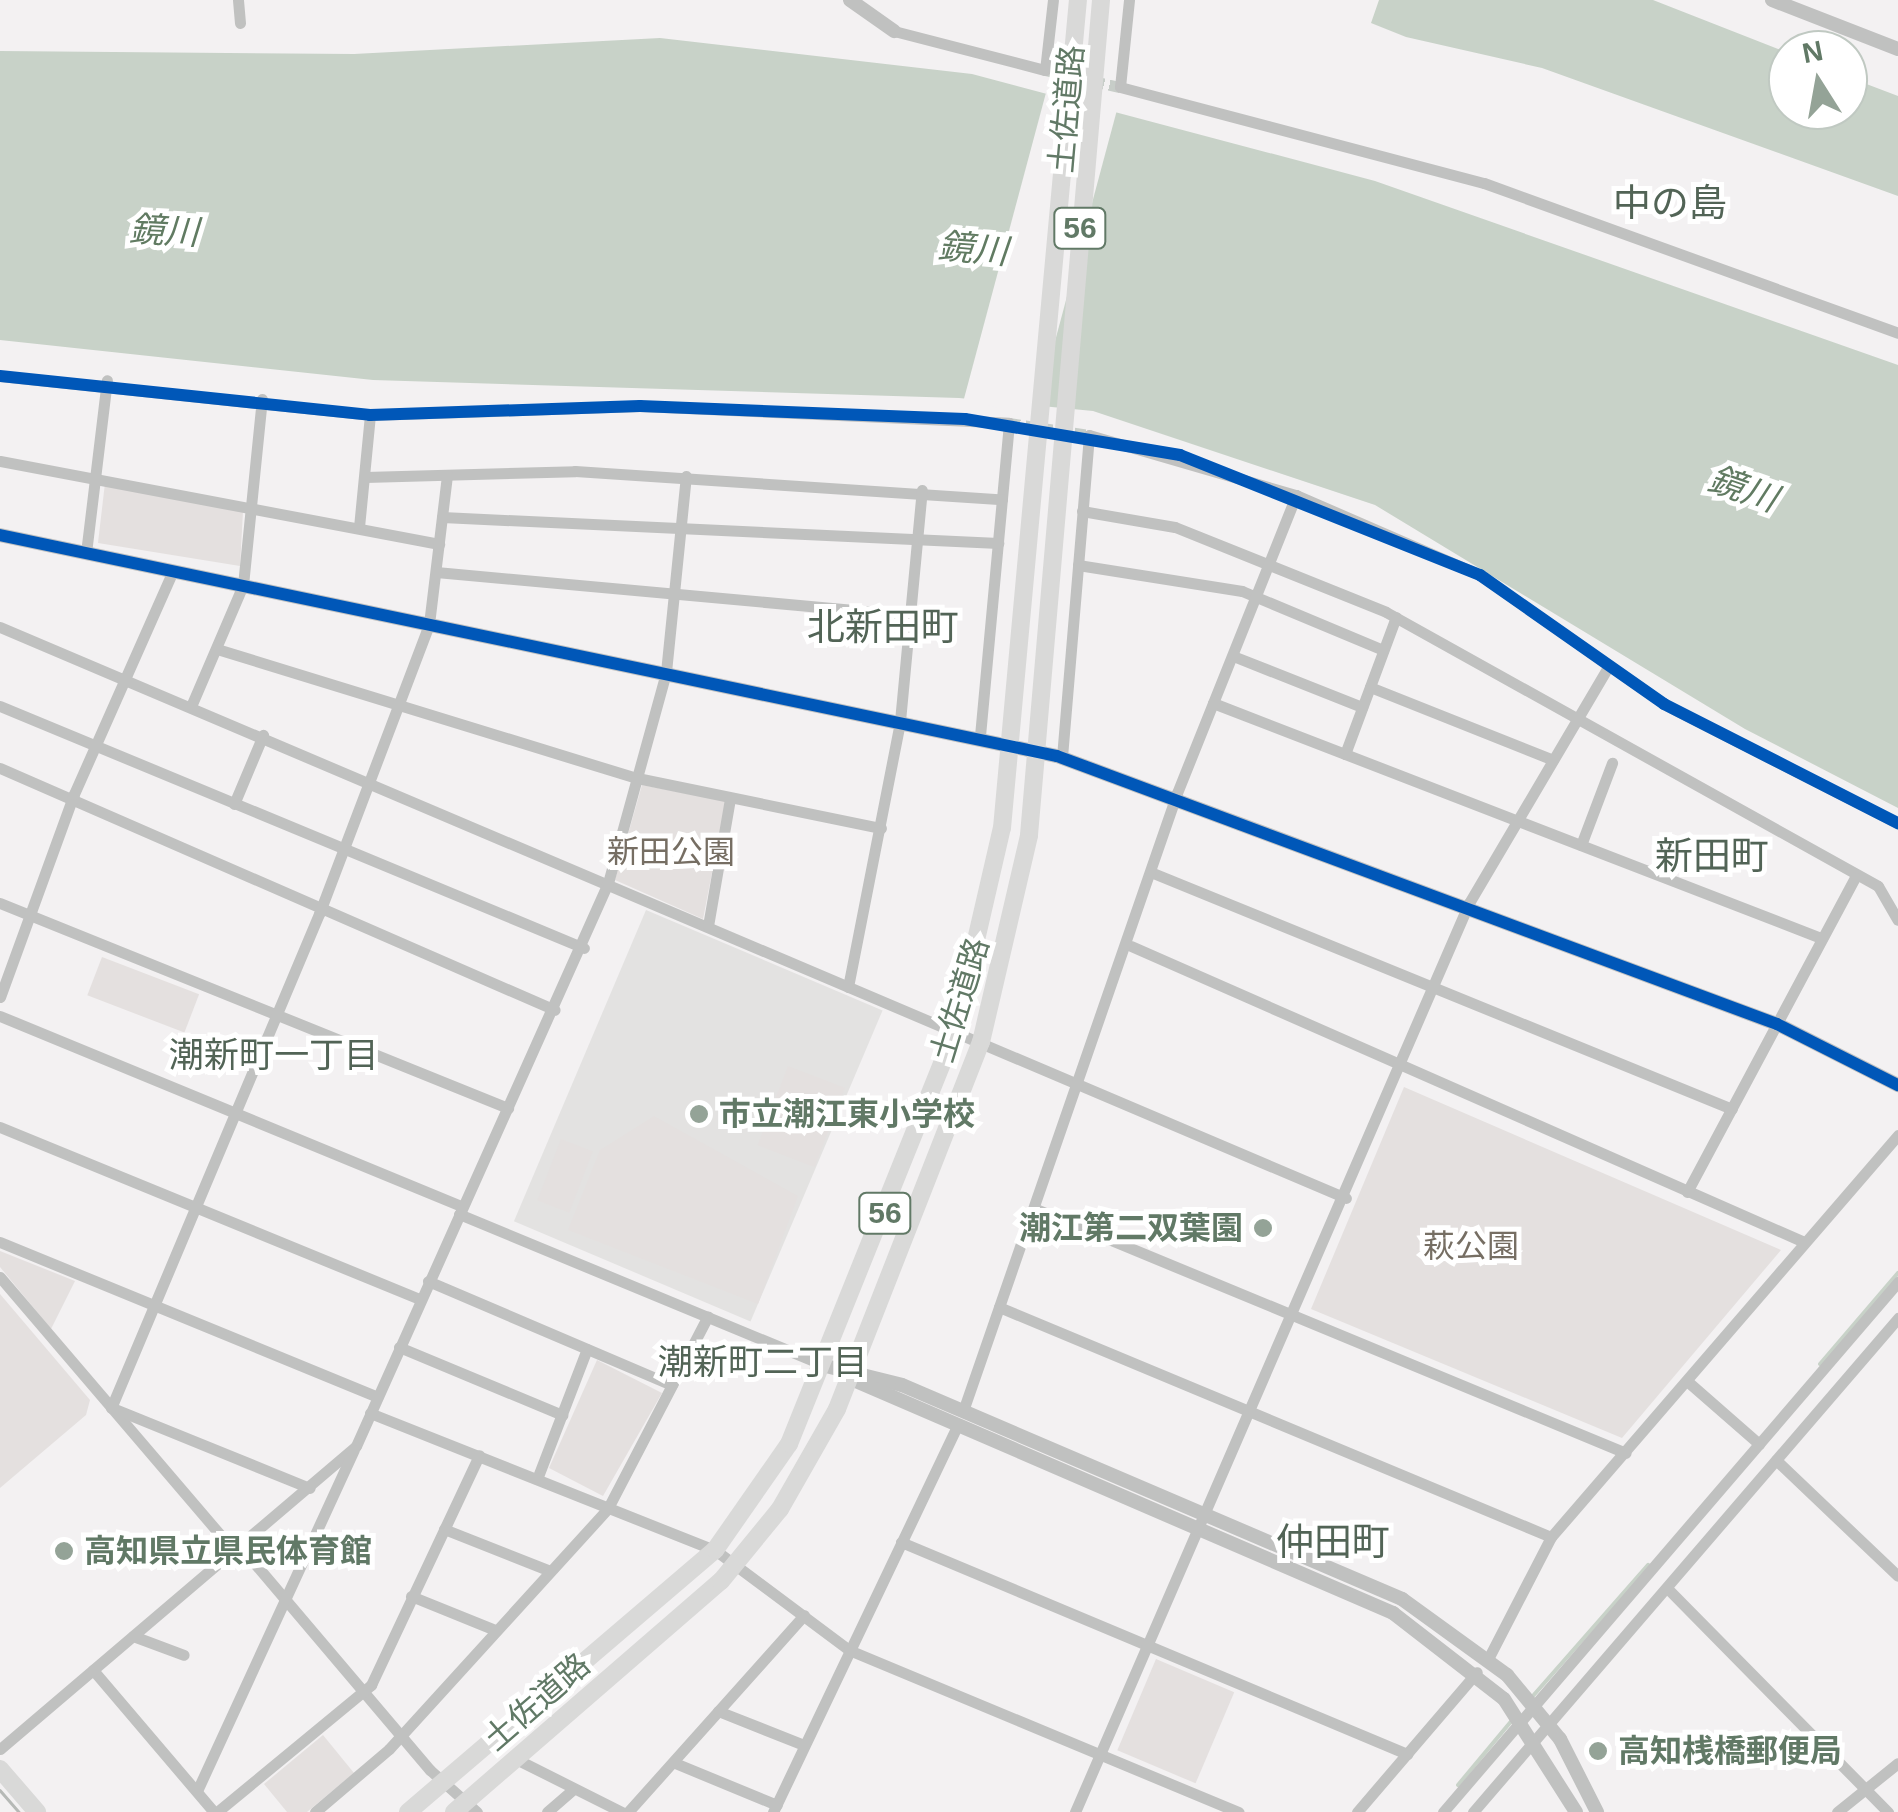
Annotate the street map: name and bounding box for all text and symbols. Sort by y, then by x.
north arrow [1768,30,1868,130]
text: N [1800,35,1825,69]
street label: 土佐道路 [1042,44,1092,174]
district label: 中の島 [1613,181,1727,227]
road number: 56 [1052,203,1108,253]
water label: 鏡川 [128,208,200,254]
water label: 鏡川 [936,225,1010,273]
water label: 鏡川 [1703,458,1783,520]
district label: 北新田町 [807,605,959,651]
park label: 新田公園 [607,833,735,871]
district label: 新田町 [1655,834,1769,880]
street label: 土佐道路 [923,933,997,1067]
district label: 潮新町一丁目 [169,1034,379,1076]
place label: 市立潮江東小学校 [719,1095,975,1133]
marker: 市立潮江東小学校 [688,1103,710,1125]
road number: 56 [858,1188,912,1238]
place label: 潮江第二双葉園 [1019,1209,1243,1247]
marker: 潮江第二双葉園 [1252,1217,1274,1239]
park label: 萩公園 [1423,1227,1519,1265]
district label: 潮新町二丁目 [658,1341,868,1383]
district label: 仲田町 [1276,1520,1390,1566]
place label: 高知県立県民体育館 [84,1532,372,1570]
marker: 高知県立県民体育館 [53,1540,75,1562]
street label: 土佐道路 [476,1646,598,1758]
place label: 高知桟橋郵便局 [1618,1732,1842,1770]
marker: 高知桟橋郵便局 [1587,1740,1609,1762]

